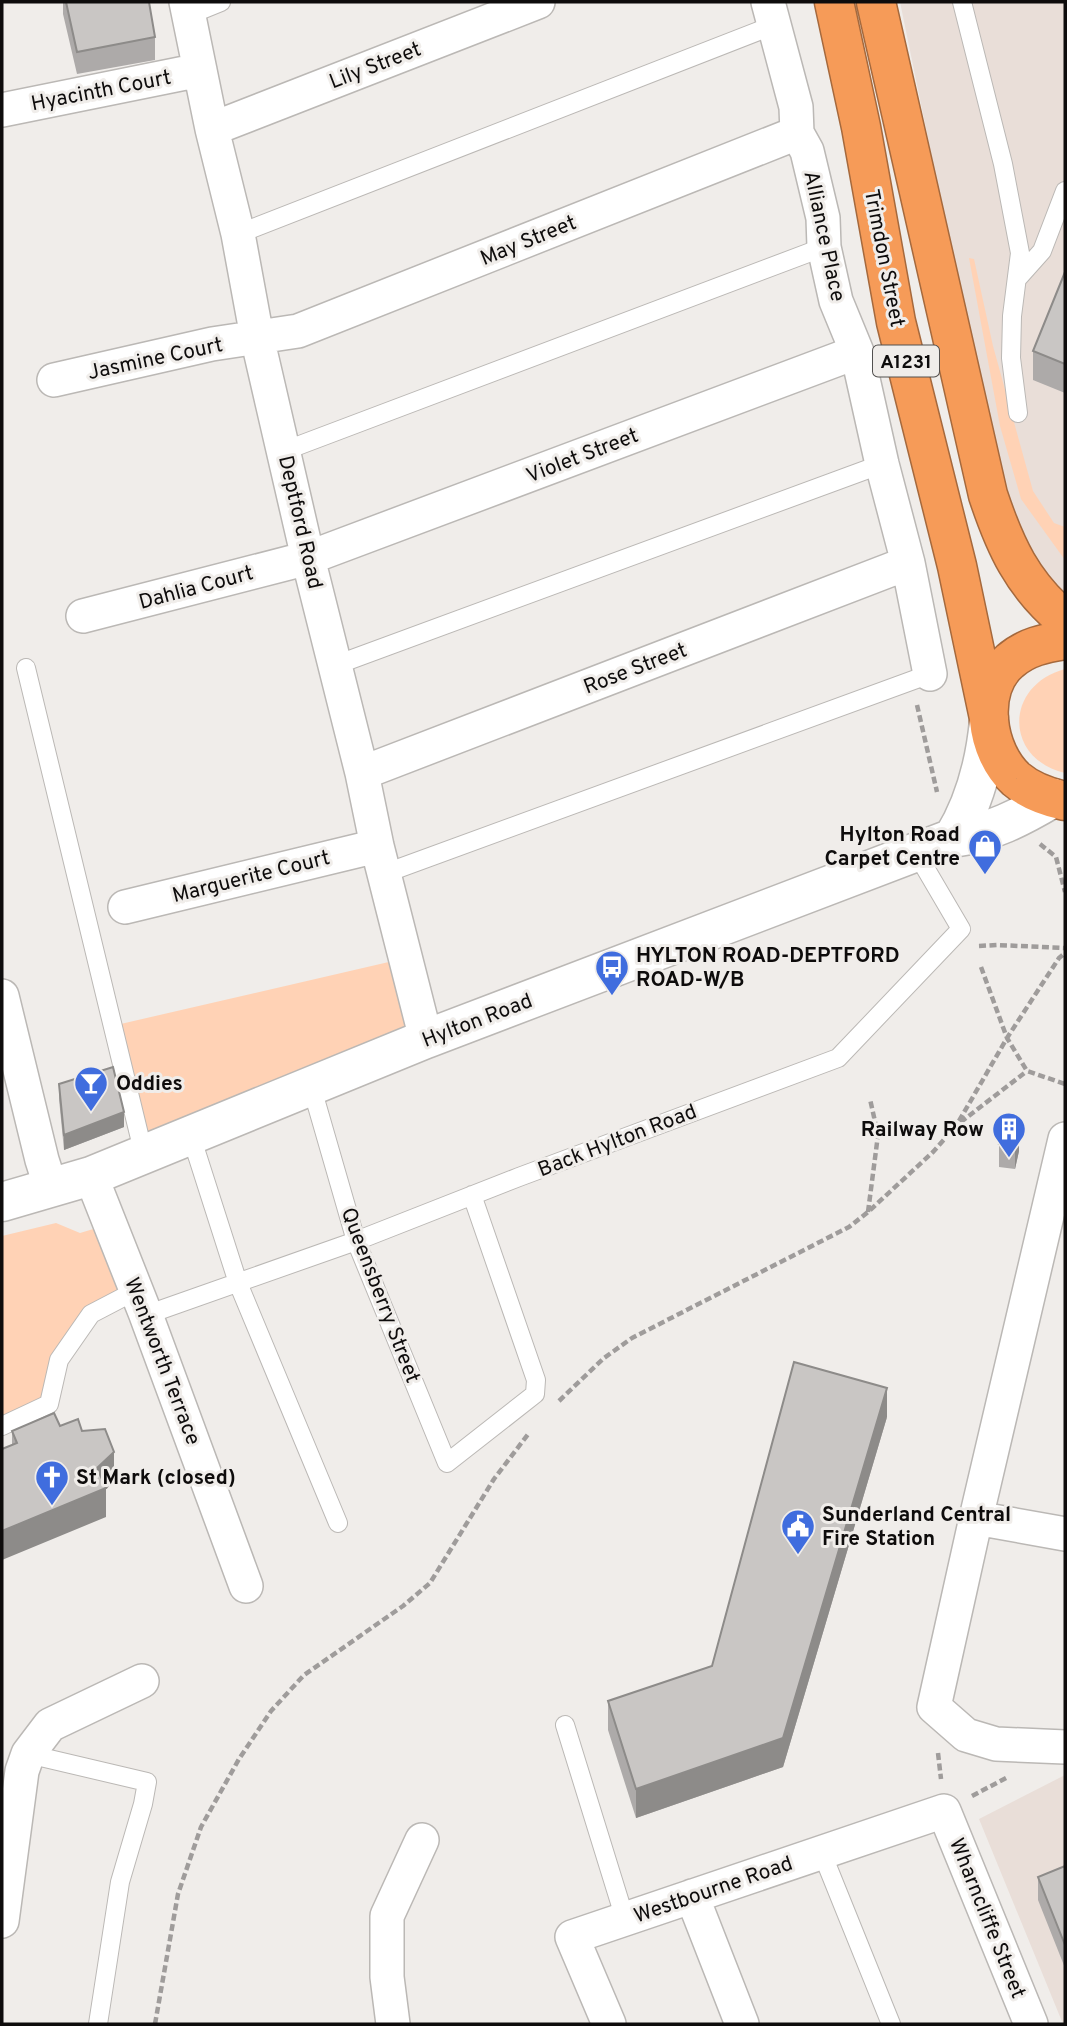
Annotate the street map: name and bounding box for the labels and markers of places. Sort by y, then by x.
place label: Hylton Road Carpet Centre [824,822,960,873]
shop icon: Hylton Road Carpet Centre [966,827,1004,876]
place label: HYLTON ROAD-DEPTFORD ROAD-W/B [636,943,900,994]
bus stop icon: HYLTON ROAD-DEPTFORD ROAD-W/B [593,948,631,997]
bar icon: Oddies [72,1064,110,1113]
place label: Oddies [116,1071,183,1098]
building icon: Railway Row [990,1110,1028,1159]
place label: Railway Row [861,1117,984,1144]
church icon: St Mark (closed) [33,1458,71,1507]
place label: St Mark (closed) [76,1465,236,1492]
place label: Sunderland Central Fire Station [822,1502,1011,1553]
public building icon: Sunderland Central Fire Station [779,1507,817,1556]

